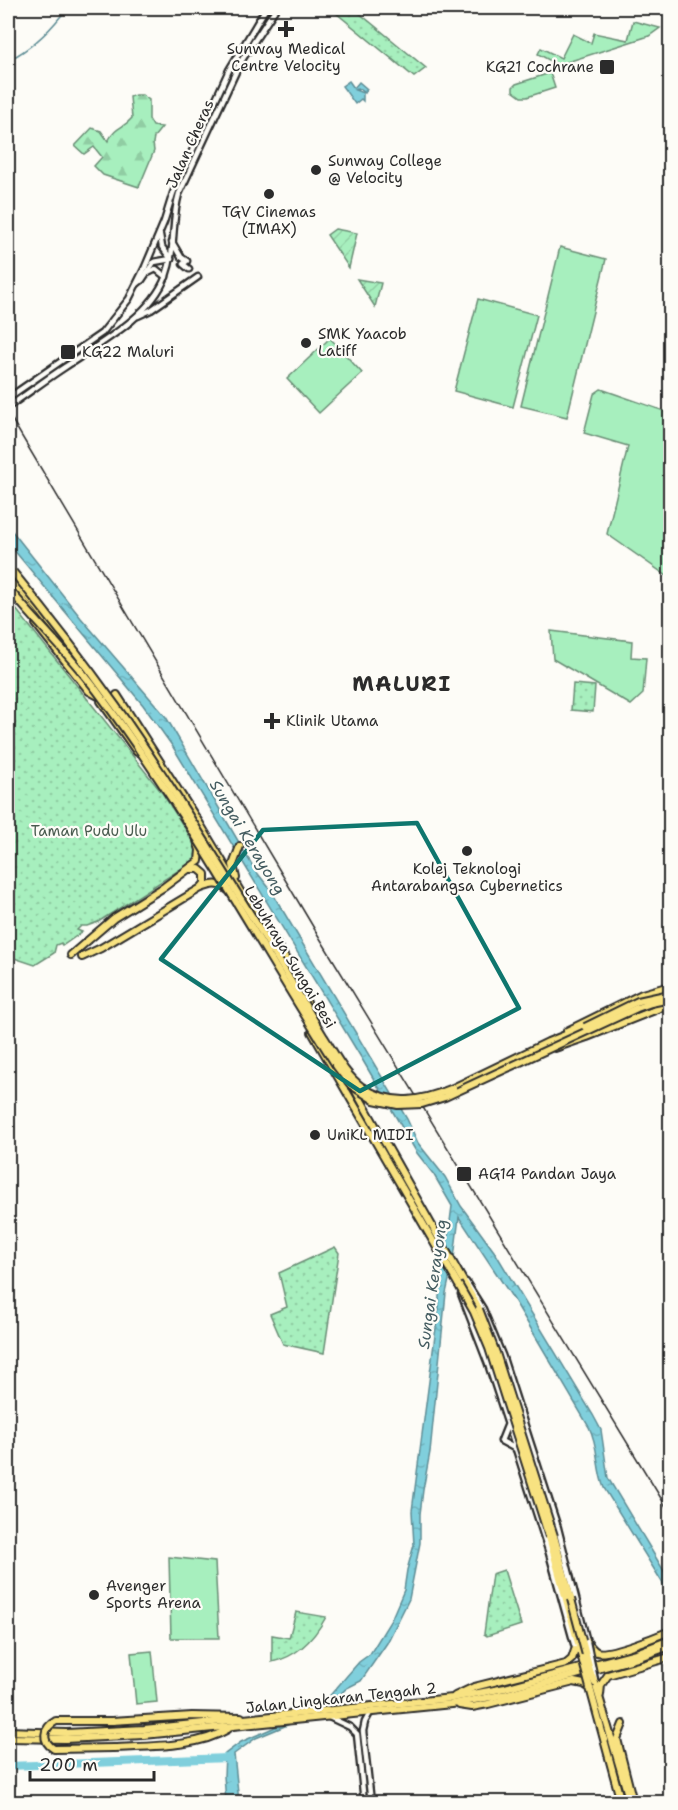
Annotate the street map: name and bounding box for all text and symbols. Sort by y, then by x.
marker: Sunway Medical Centre Velocity [277,20,295,38]
place label: Sunway Medical Centre Velocity [227,39,346,76]
place label: KG21 Cochrane [486,57,594,77]
marker: KG21 Cochrane [598,58,616,76]
street label: Jalan Cheras [161,96,219,192]
place label: Sunway College @ Velocity [328,151,442,188]
marker: Sunway College @ Velocity [309,163,323,177]
marker: TGV Cinemas (IMAX) [262,187,276,201]
place label: TGV Cinemas (IMAX) [222,202,316,239]
place label: SMK Yaacob Latiff [318,324,407,361]
marker: SMK Yaacob Latiff [299,336,313,350]
place label: KG22 Maluri [82,342,174,362]
marker: KG22 Maluri [59,343,77,361]
district label: MALURI [352,670,452,698]
place label: Klinik Utama [286,711,379,731]
marker: Klinik Utama [263,712,281,730]
water label: Sungai Kerayong [205,776,290,899]
park label: Taman Pudu Ulu [31,821,147,841]
marker: Kolej Teknologi Antarabangsa Cybernetics [460,844,474,858]
place label: Kolej Teknologi Antarabangsa Cybernetics [371,859,563,896]
street label: Lebuhraya Sungai Besi [240,882,340,1032]
place label: UniKL MIDI [327,1125,413,1145]
marker: UniKL MIDI [308,1128,322,1142]
place label: AG14 Pandan Jaya [478,1164,617,1184]
marker: AG14 Pandan Jaya [455,1165,473,1183]
water label: Sungai Kerayong [413,1218,452,1350]
place label: Avenger Sports Arena [106,1576,202,1613]
marker: Avenger Sports Arena [87,1588,101,1602]
street label: Jalan Lingkaran Tengah 2 [245,1678,437,1718]
scale bar [30,1744,154,1782]
text: 200 m [39,1753,98,1777]

